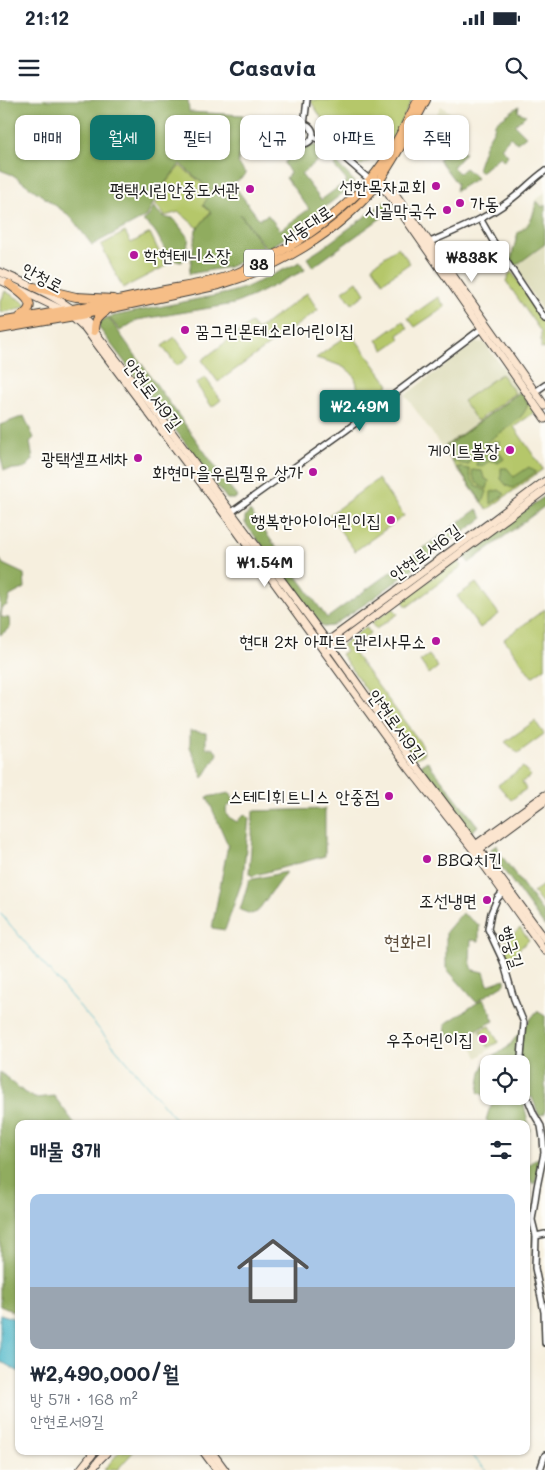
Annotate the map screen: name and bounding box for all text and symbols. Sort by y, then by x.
text: 21:12 [25,5,69,30]
text: Casavia [229,53,316,82]
icon: menu [15,54,43,82]
icon: search [502,54,530,82]
chip: 매매 [15,115,80,160]
chip: 월세 [90,115,155,160]
chip: 필터 [165,115,230,160]
chip: 신규 [240,115,305,160]
chip: 아파트 [315,115,394,160]
chip: 주택 [404,115,469,160]
place label: 선한목자교회 [339,174,426,198]
place label: 평택시립안중도서관 [110,177,240,201]
marker: 선한목자교회 [430,180,442,192]
marker: 평택시립안중도서관 [244,183,256,195]
place label: 가동 [470,191,499,215]
marker: 가동 [454,197,466,209]
place label: 시골막국수 [365,198,437,222]
street label: 서동대로 [275,199,337,251]
marker: 시골막국수 [441,204,453,216]
pin: ₩838K [437,240,507,283]
place label: 학현테니스장 [144,243,231,267]
text: ₩838K [446,246,498,267]
marker: 학현테니스장 [128,249,140,261]
road number: 38 [244,250,274,277]
street label: 안청로 [18,256,68,298]
place label: 꿈그린몬테소리어린이집 [195,318,354,342]
marker: 꿈그린몬테소리어린이집 [179,324,191,336]
street label: 안현로서9길 [118,354,188,435]
pin: ₩2.49M [319,390,401,432]
text: ₩2.49M [331,395,389,416]
place label: 게이트볼장 [428,438,500,462]
marker: 게이트볼장 [504,444,516,456]
place label: 광택셀프세차 [41,446,128,470]
marker: 광택셀프세차 [132,452,144,464]
place label: 화현마을우림필유 상가 [152,460,304,484]
marker: 화현마을우림필유 상가 [307,466,319,478]
place label: 행복한아이어린이집 [251,508,381,532]
marker: 행복한아이어린이집 [385,514,397,526]
street label: 안현로서6길 [384,518,466,586]
pin: ₩1.54M [224,546,306,588]
text: ₩1.54M [237,551,293,572]
place label: 현대 2차 아파트 관리사무소 [239,629,426,653]
marker: 현대 2차 아파트 관리사무소 [430,635,442,647]
street label: 안현로서9길 [363,684,431,766]
place label: 스테디휘트니스 안중점 [228,784,380,808]
marker: 스테디휘트니스 안중점 [383,790,395,802]
place label: BBQ치킨 [437,847,502,871]
marker: BBQ치킨 [421,853,433,865]
place label: 조선냉면 [419,888,477,912]
marker: 조선냉면 [481,894,493,906]
street label: 행궁길 [494,923,530,972]
district label: 현화리 [384,928,432,954]
place label: 우주어린이집 [386,1027,473,1051]
marker: 우주어린이집 [477,1033,489,1045]
map controls [480,1055,530,1105]
button: locate [480,1055,530,1105]
text: 매물 3개 [30,1136,101,1163]
icon: filters [487,1136,515,1164]
icon: home [228,1226,318,1316]
text: ₩2,490,000/월 [30,1359,179,1386]
text: 방 5개 · 168 m² [30,1388,138,1409]
text: 안현로서9길 [30,1410,104,1431]

